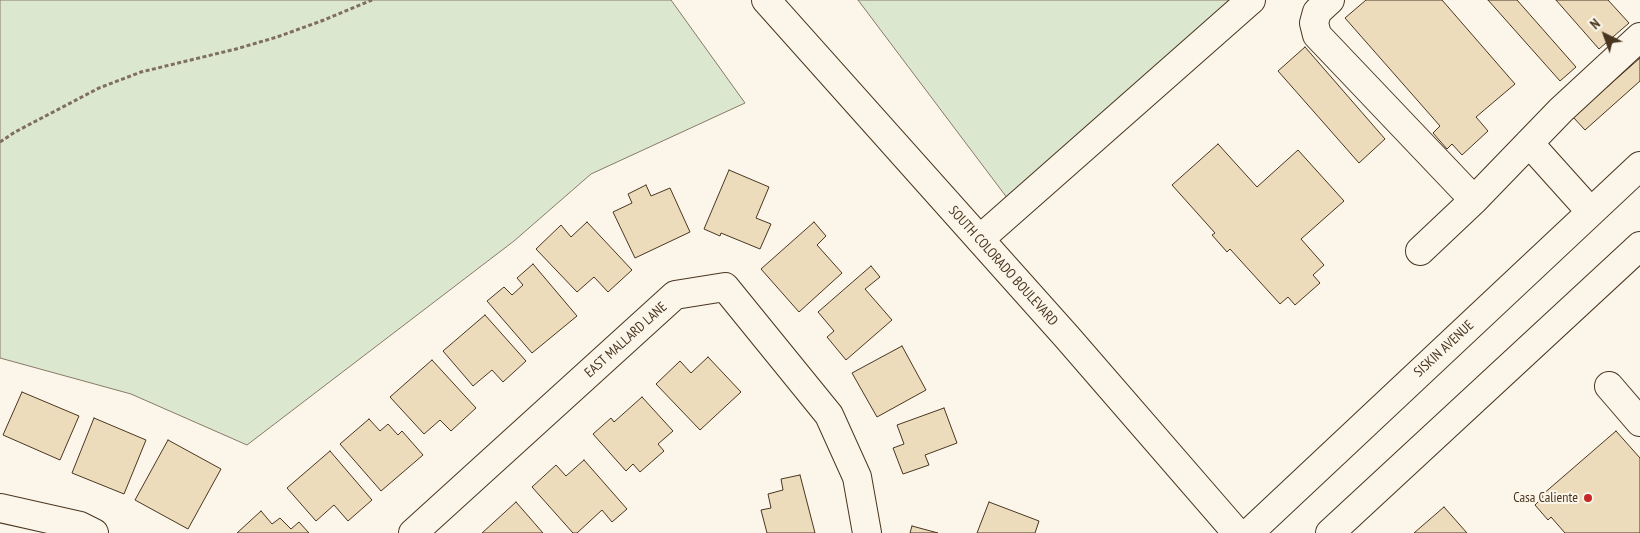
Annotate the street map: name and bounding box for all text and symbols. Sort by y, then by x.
north arrow [1580,10,1630,60]
text: N [1586,15,1604,33]
street label: SOUTH COLORADO BOULEVARD [945,203,1061,329]
street label: EAST MALLARD LANE [581,299,671,381]
street label: SISKIN AVENUE [1411,317,1477,381]
place label: Casa Caliente [1513,490,1578,506]
marker: Casa Caliente [1582,492,1594,504]

